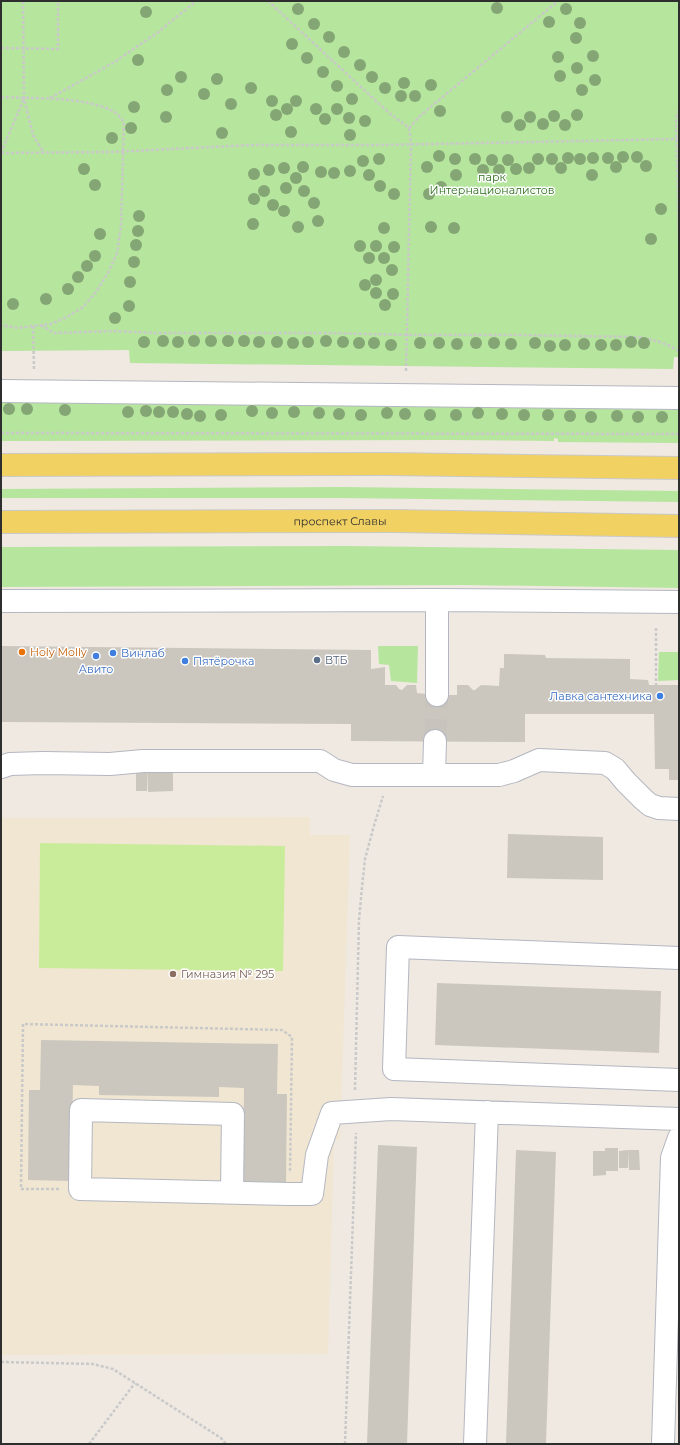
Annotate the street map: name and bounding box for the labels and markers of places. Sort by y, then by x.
place label: Holy Molly [30,645,87,659]
place label: Винлаб [121,646,165,660]
marker: Holy Molly [17,647,27,657]
marker: Винлаб [108,648,118,658]
marker: Авито [91,651,101,661]
place label: ВТБ [325,653,348,667]
place label: Пятёрочка [193,654,254,668]
marker: ВТБ [312,655,322,665]
marker: Пятёрочка [180,656,190,666]
place label: Авито [79,662,113,676]
place label: Лавка сантехника [550,689,652,703]
marker: Лавка сантехника [655,691,665,701]
place label: Гимназия № 295 [181,967,274,981]
marker: Гимназия № 295 [168,969,178,979]

